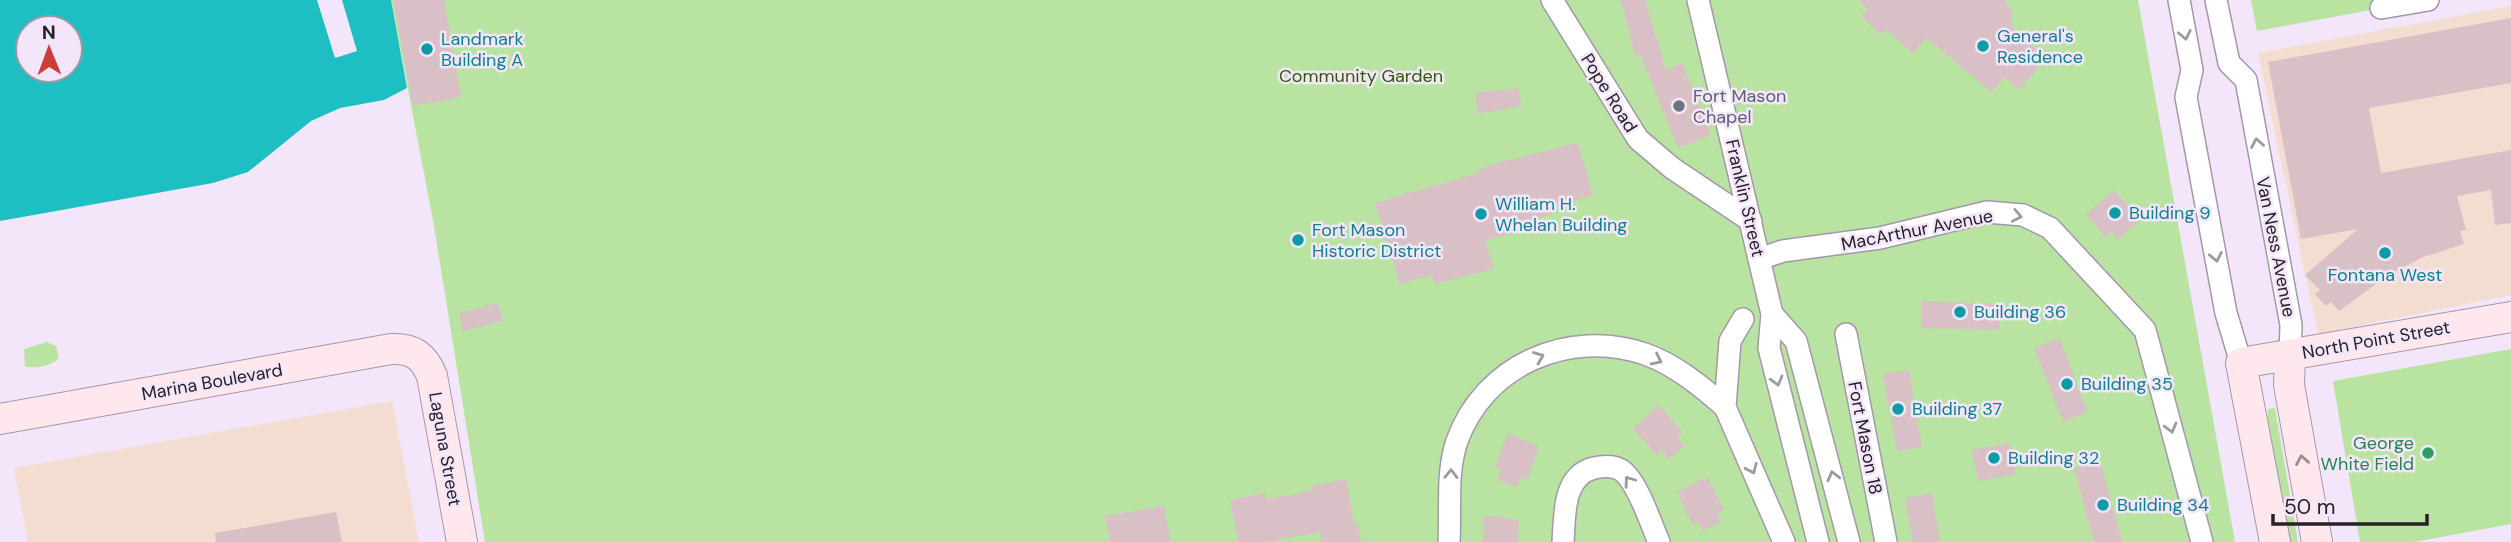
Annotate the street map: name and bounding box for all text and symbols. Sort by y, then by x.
north arrow [14,14,84,84]
text: N [42,20,56,45]
place label: General's Residence [1997,24,2083,69]
place label: Landmark Building A [441,27,523,72]
one-way arrow [2177,29,2192,41]
marker: General's Residence [1975,38,1991,54]
marker: Landmark Building A [419,41,435,57]
street label: Pope Road [1575,49,1643,137]
park label: Community Garden [1279,64,1443,88]
place label: Fort Mason Chapel [1693,84,1786,129]
marker: Fort Mason Chapel [1671,98,1687,114]
street label: Franklin Street [1720,137,1770,259]
one-way arrow [2250,137,2265,149]
street label: Van Ness Avenue [2251,175,2301,319]
place label: William H. Whelan Building [1495,192,1627,237]
place label: Building 9 [2129,201,2211,225]
street label: MacArthur Avenue [1839,204,1995,256]
marker: Building 9 [2107,205,2123,221]
marker: William H. Whelan Building [1473,206,1489,222]
one-way arrow [2011,207,2023,222]
place label: Fort Mason Historic District [1312,218,1441,263]
marker: Fort Mason Historic District [1290,232,1306,248]
marker: Fontana West [2377,245,2393,261]
one-way arrow [2208,251,2223,263]
place label: Fontana West [2328,263,2442,287]
place label: Building 36 [1974,300,2066,324]
marker: Building 36 [1952,304,1968,320]
street label: North Point Street [2300,315,2452,365]
one-way arrow [1650,351,1662,365]
one-way arrow [1532,352,1544,366]
street label: Marina Boulevard [140,358,284,406]
place label: Building 35 [2081,372,2173,396]
one-way arrow [1769,375,1783,387]
marker: Building 35 [2059,376,2075,392]
street label: Fort Mason 18 [1842,379,1888,497]
street label: Laguna Street [423,390,467,508]
place label: Building 37 [1912,397,2002,421]
marker: Building 37 [1890,401,1906,417]
one-way arrow [2163,422,2177,434]
place label: George White Field [2321,431,2414,476]
marker: George White Field [2420,445,2436,461]
place label: Building 32 [2008,446,2099,470]
marker: Building 32 [1986,450,2002,466]
one-way arrow [2296,454,2311,466]
one-way arrow [1744,462,1758,474]
one-way arrow [1443,468,1459,479]
one-way arrow [1827,470,1841,482]
one-way arrow [1625,476,1637,489]
scale bar [2273,482,2427,526]
place label: Building 34 [2117,493,2209,517]
text: 50 m [2284,493,2335,521]
marker: Building 34 [2095,497,2111,513]

